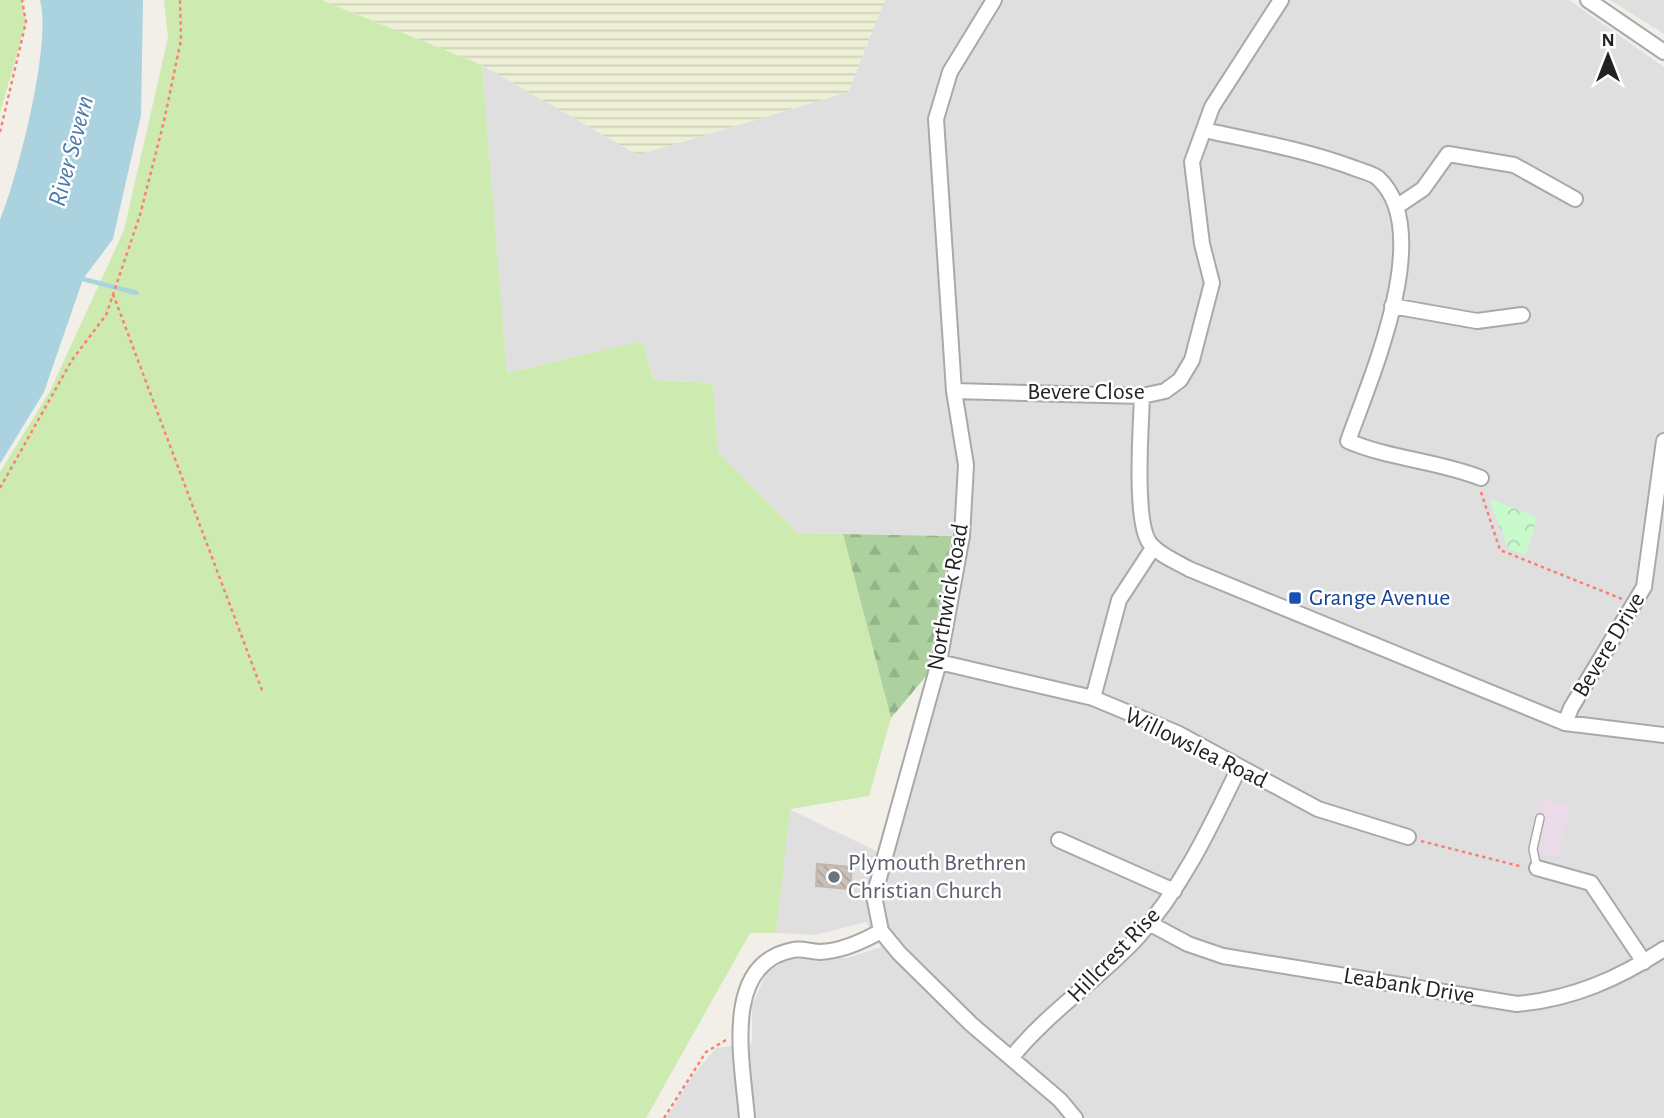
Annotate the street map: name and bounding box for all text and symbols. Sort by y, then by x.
north arrow [1573,21,1643,91]
text: N [1601,31,1615,50]
water label: River Severn [44,93,98,209]
street label: Bevere Close [1027,380,1145,404]
street label: Northwick Road [923,522,973,672]
place label: Grange Avenue [1309,586,1450,610]
street label: Bevere Drive [1569,589,1649,701]
marker: Grange Avenue [1287,590,1303,606]
street label: Willowslea Road [1121,703,1271,793]
place label: Plymouth Brethren Christian Church [848,851,1026,903]
marker: Plymouth Brethren Christian Church [826,869,842,885]
street label: Hillcrest Rise [1063,903,1165,1007]
street label: Leabank Drive [1342,964,1476,1008]

